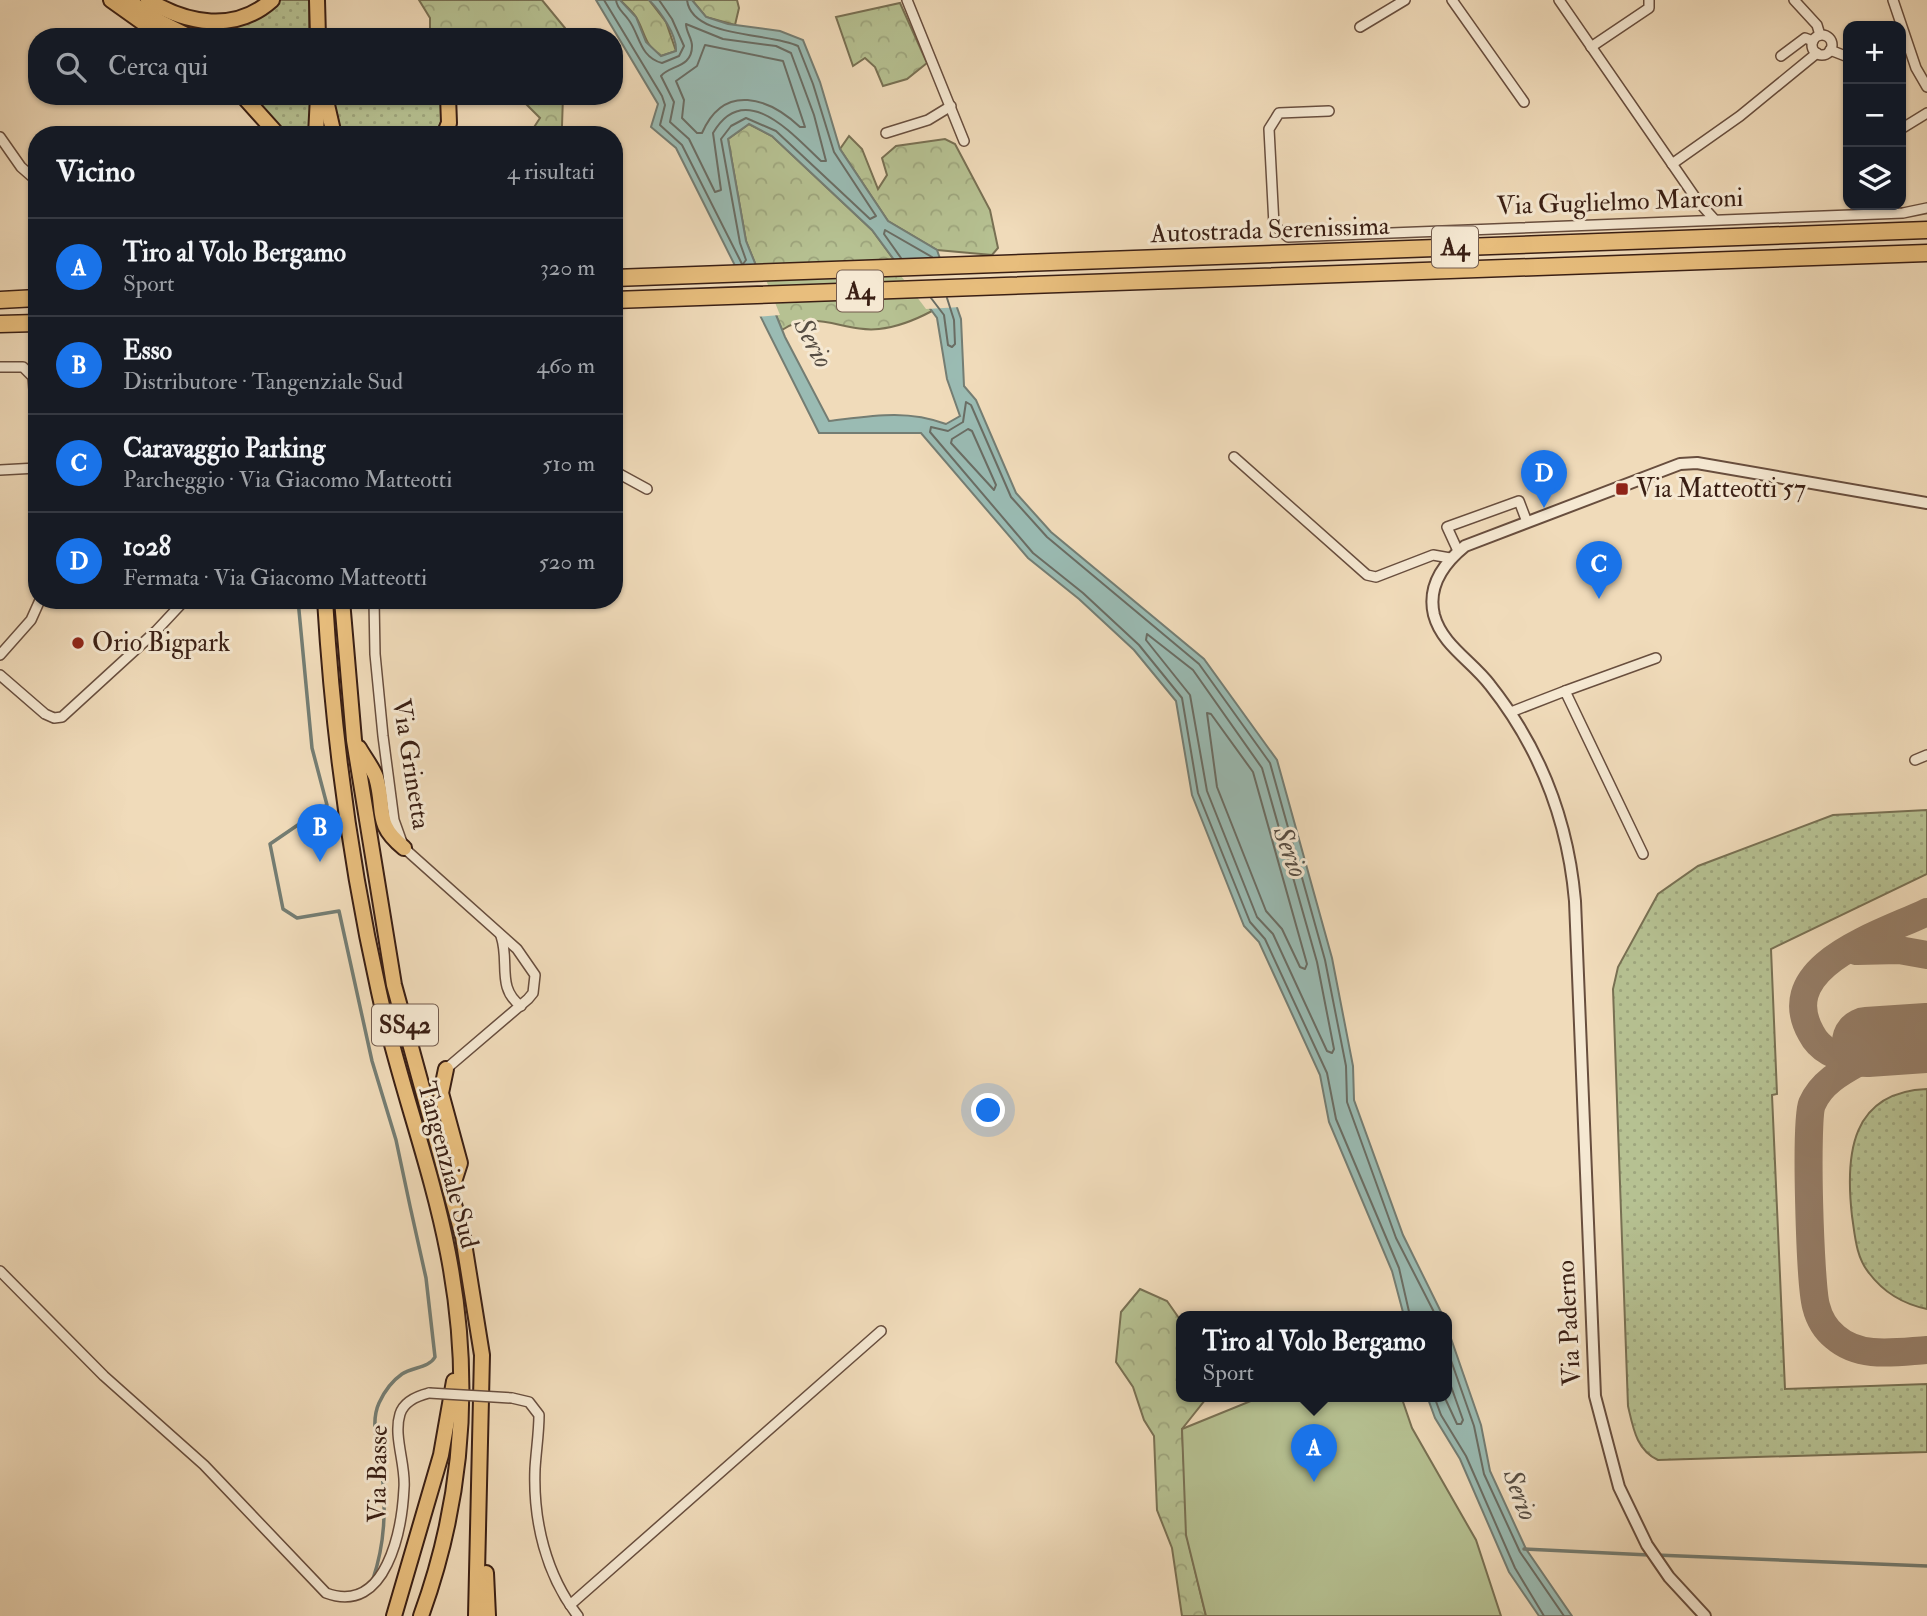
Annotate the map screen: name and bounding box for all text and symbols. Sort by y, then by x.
map controls [1843,21,1906,210]
button: + [1843,21,1906,84]
search box [28,28,623,105]
icon: search [52,48,90,86]
text: Cerca qui [108,51,208,83]
button: − [1843,84,1906,147]
button: layers [1843,147,1906,210]
text: Vicino [56,153,135,190]
text: 4 risultati [507,157,595,186]
street label: Via Guglielmo Marconi [1496,182,1744,222]
street label: Autostrada Serenissima [1149,210,1390,250]
road number: A4 [1432,226,1478,268]
text: Tiro al Volo Bergamo [123,237,346,269]
text: A [72,253,86,282]
text: 320 m [540,253,595,282]
text: Sport [123,269,175,298]
road number: A4 [837,270,883,312]
water label: Serio [785,311,841,374]
text: Esso [123,335,172,367]
text: B [71,351,87,380]
text: 460 m [537,351,595,380]
text: Distributore · Tangenziale Sud [123,367,403,396]
text: Caravaggio Parking [123,433,325,465]
text: C [71,449,87,478]
text: 510 m [542,449,595,478]
pin: D [1521,450,1567,508]
text: Parcheggio · Via Giacomo Matteotti [123,465,452,494]
place label: Via Matteotti 57 [1636,473,1806,505]
marker: Via Matteotti 57 [1614,481,1630,497]
text: 1028 [123,531,171,563]
pin: C [1576,541,1622,599]
text: D [70,547,88,576]
text: 520 m [539,547,595,576]
text: Fermata · Via Giacomo Matteotti [123,563,427,592]
place label: Orio Bigpark [92,627,231,660]
marker: Orio Bigpark [70,635,86,651]
street label: Via Grinetta [385,696,437,832]
pin: B [297,804,343,862]
water label: Serio [1264,820,1316,883]
road number: SS42 [372,1004,438,1045]
street label: Tangenziale Sud [410,1078,486,1252]
your location [971,1093,1005,1127]
street label: Via Paderno [1550,1259,1588,1387]
popup [1176,1311,1452,1402]
text: Tiro al Volo Bergamo [1202,1326,1426,1358]
text: Sport [1202,1358,1254,1387]
pin: A [1291,1424,1337,1482]
street label: Via Basse [361,1425,395,1523]
water label: Serio [1494,1463,1546,1526]

